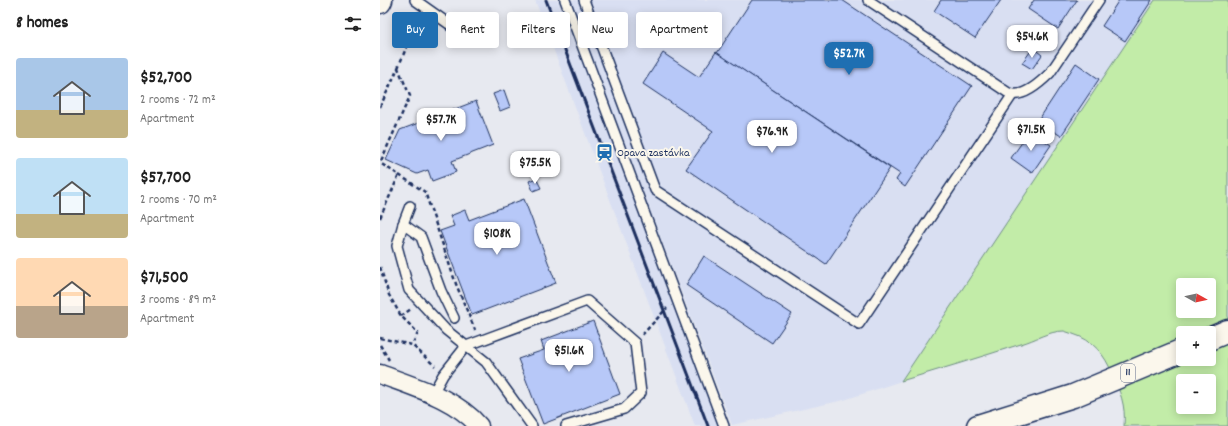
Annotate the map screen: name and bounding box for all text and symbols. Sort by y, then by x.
text: 8 homes [16,12,68,36]
chip: Buy [392,12,438,48]
chip: Rent [446,12,499,48]
chip: Filters [507,12,570,48]
chip: New [578,12,628,48]
chip: Apartment [636,12,722,48]
icon: filters [342,13,364,35]
pin: $54.6K [999,25,1065,59]
text: $54.6K [1016,28,1048,47]
pin: $52.7K [816,42,882,76]
text: $52.7K [833,45,865,64]
text: $52,700 [140,67,192,91]
icon: home [48,74,96,122]
text: 2 rooms · 72 m² [140,91,216,110]
pin: $57.7K [408,108,474,142]
text: Apartment [140,110,194,129]
text: $57.7K [426,111,456,130]
pin: $71.5K [998,118,1064,152]
pin: $76.9K [739,120,805,154]
text: $71.5K [1017,121,1045,140]
text: $76.9K [756,123,788,142]
station icon: Opava zastávka [594,143,614,163]
place label: Opava zastávka [617,145,690,162]
pin: $75.5K [502,151,568,185]
text: $75.5K [519,154,551,173]
text: $57,700 [140,167,191,191]
icon: home [48,174,96,222]
text: 2 rooms · 70 m² [140,191,217,210]
text: Apartment [140,210,194,229]
pin: $108K [469,222,525,256]
text: $108K [483,225,511,244]
text: $71,500 [140,267,188,291]
icon: home [48,274,96,322]
north arrow [1176,278,1216,318]
map controls [1176,278,1216,414]
text: 3 rooms · 89 m² [140,291,216,310]
text: Apartment [140,310,194,329]
button: + [1176,326,1216,366]
pin: $51.6K [536,339,602,373]
text: $51.6K [554,342,584,361]
road number: 11 [1121,364,1135,382]
button: − [1176,374,1216,414]

